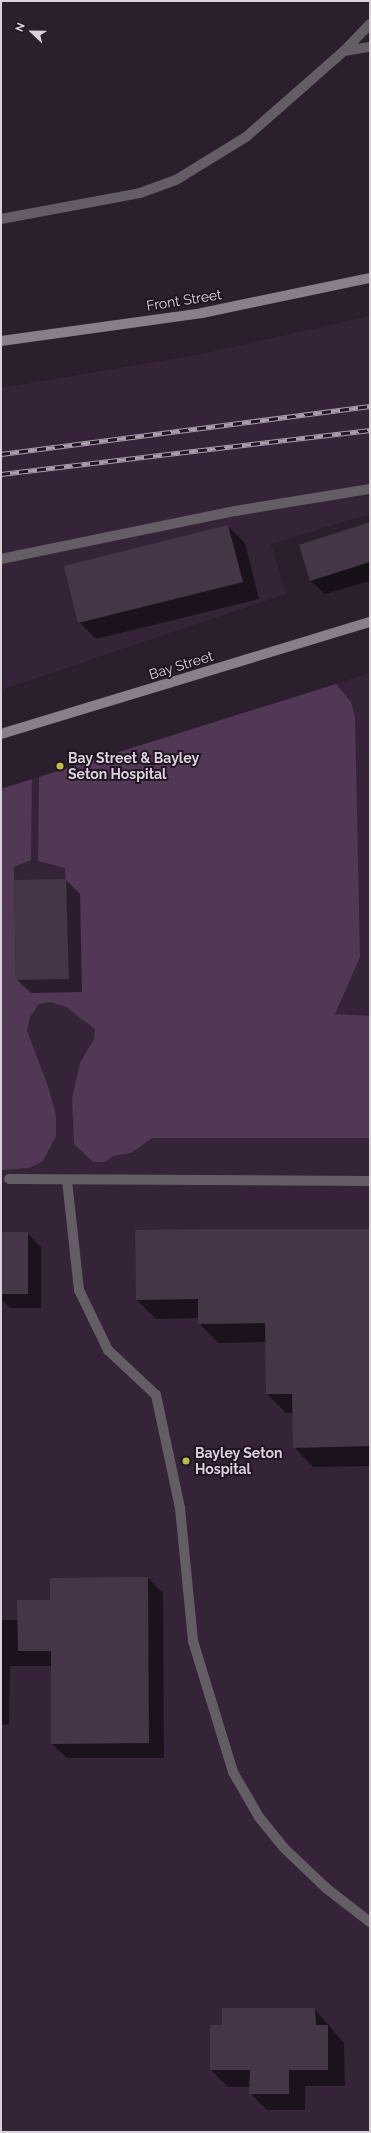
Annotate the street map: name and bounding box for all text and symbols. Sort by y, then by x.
north arrow [12,12,52,52]
text: N [13,21,28,34]
street label: Front Street [145,286,223,314]
street label: Bay Street [147,647,215,683]
place label: Bay Street & Bayley Seton Hospital [68,750,199,782]
marker: Bay Street & Bayley Seton Hospital [55,761,65,771]
place label: Bayley Seton Hospital [195,1445,283,1478]
marker: Bayley Seton Hospital [180,1455,192,1467]

